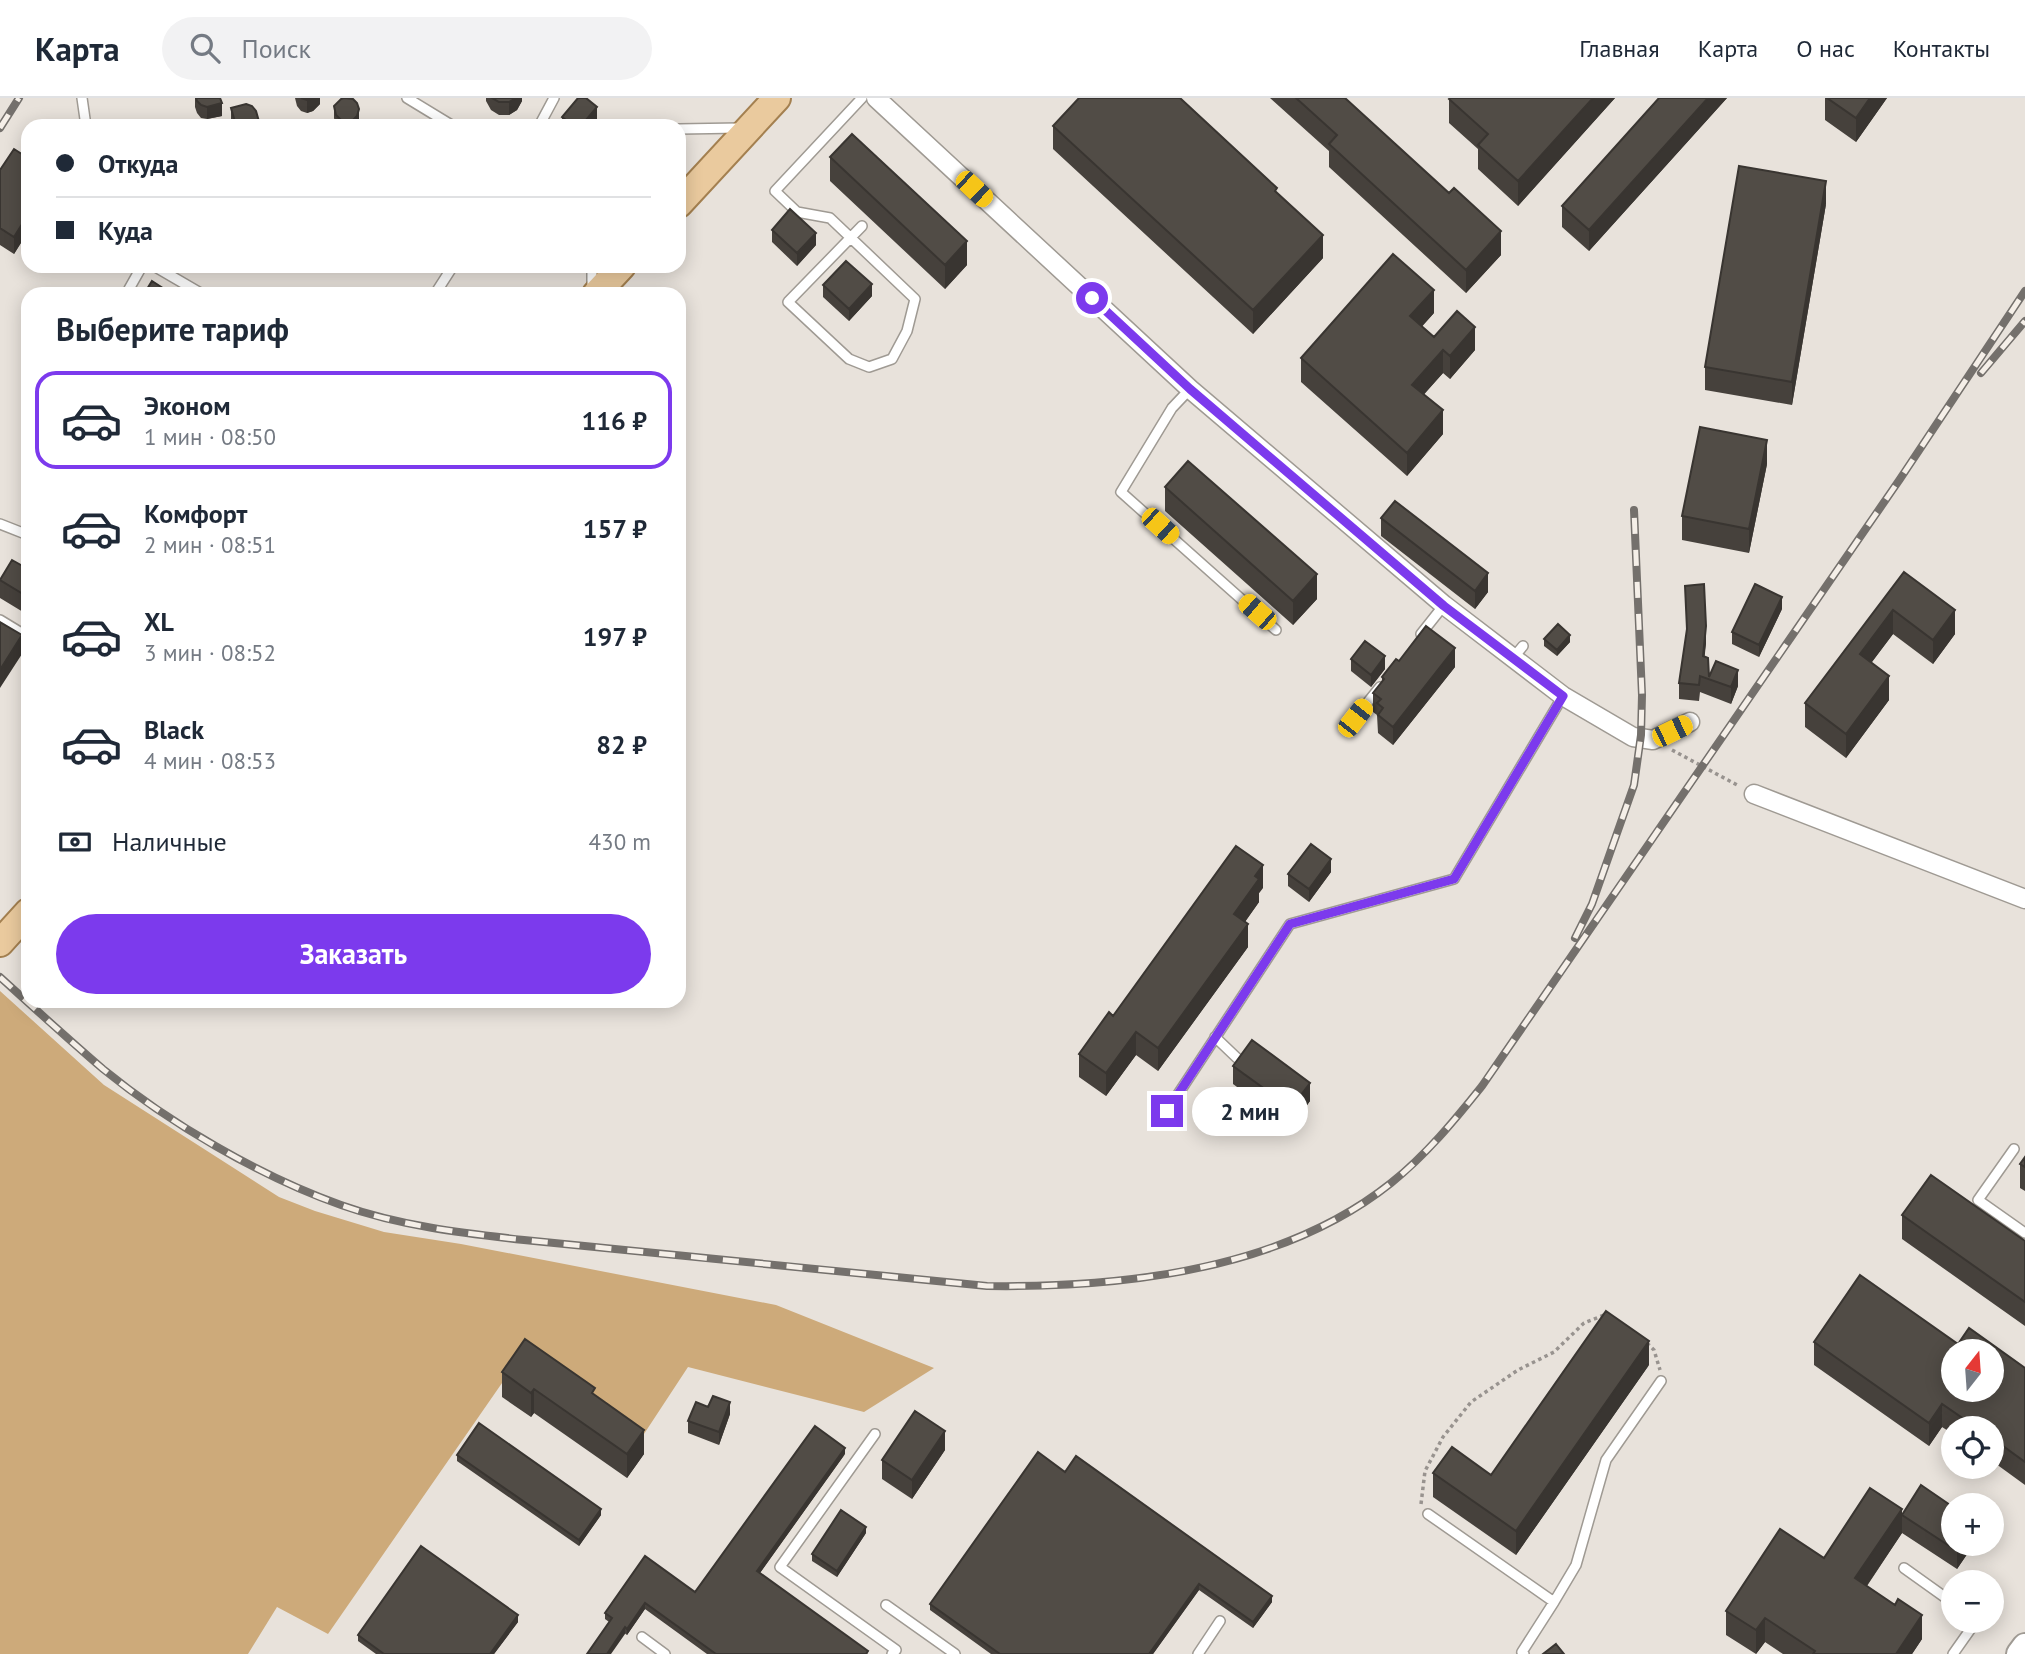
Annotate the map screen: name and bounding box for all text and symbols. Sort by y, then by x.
search box [162,17,652,80]
text: Карта [35,27,120,70]
icon: search [186,29,224,67]
text: Поиск [242,32,311,65]
text: Главная [1579,33,1660,64]
text: Карта [1698,33,1758,64]
text: О нас [1796,33,1855,64]
text: Контакты [1893,33,1990,64]
text: Откуда [98,147,178,180]
car [952,167,997,211]
text: Куда [98,214,153,247]
route start [1076,282,1108,314]
text: Выберите тариф [56,308,289,350]
icon: car [60,389,123,452]
text: Эконом [144,389,231,422]
text: 116 ₽ [581,404,647,437]
text: 1 мин · 08:50 [144,422,276,451]
icon: car [60,497,123,560]
text: Комфорт [144,497,247,530]
car [1138,504,1183,548]
text: 157 ₽ [583,512,647,545]
text: 2 мин · 08:51 [144,530,276,559]
car [1235,590,1280,634]
icon: car [60,605,123,668]
text: XL [144,605,174,638]
text: 197 ₽ [583,620,647,653]
text: 3 мин · 08:52 [144,638,276,667]
car [1334,695,1377,741]
car [1649,712,1696,750]
icon: car [60,713,123,776]
text: Black [144,713,204,746]
text: 82 ₽ [596,728,647,761]
text: 4 мин · 08:53 [144,746,276,775]
icon: cash [56,823,94,861]
text: Наличные [112,825,227,858]
text: 430 m [589,827,651,856]
button: Заказать [56,914,651,994]
callout: 2 мин [1192,1086,1307,1136]
route end [1151,1095,1183,1127]
text: 2 мин [1220,1097,1280,1126]
north arrow [1941,1339,2004,1402]
map controls [1941,1339,2004,1633]
button: locate [1941,1416,2004,1479]
button: + [1941,1493,2004,1556]
button: − [1941,1570,2004,1633]

